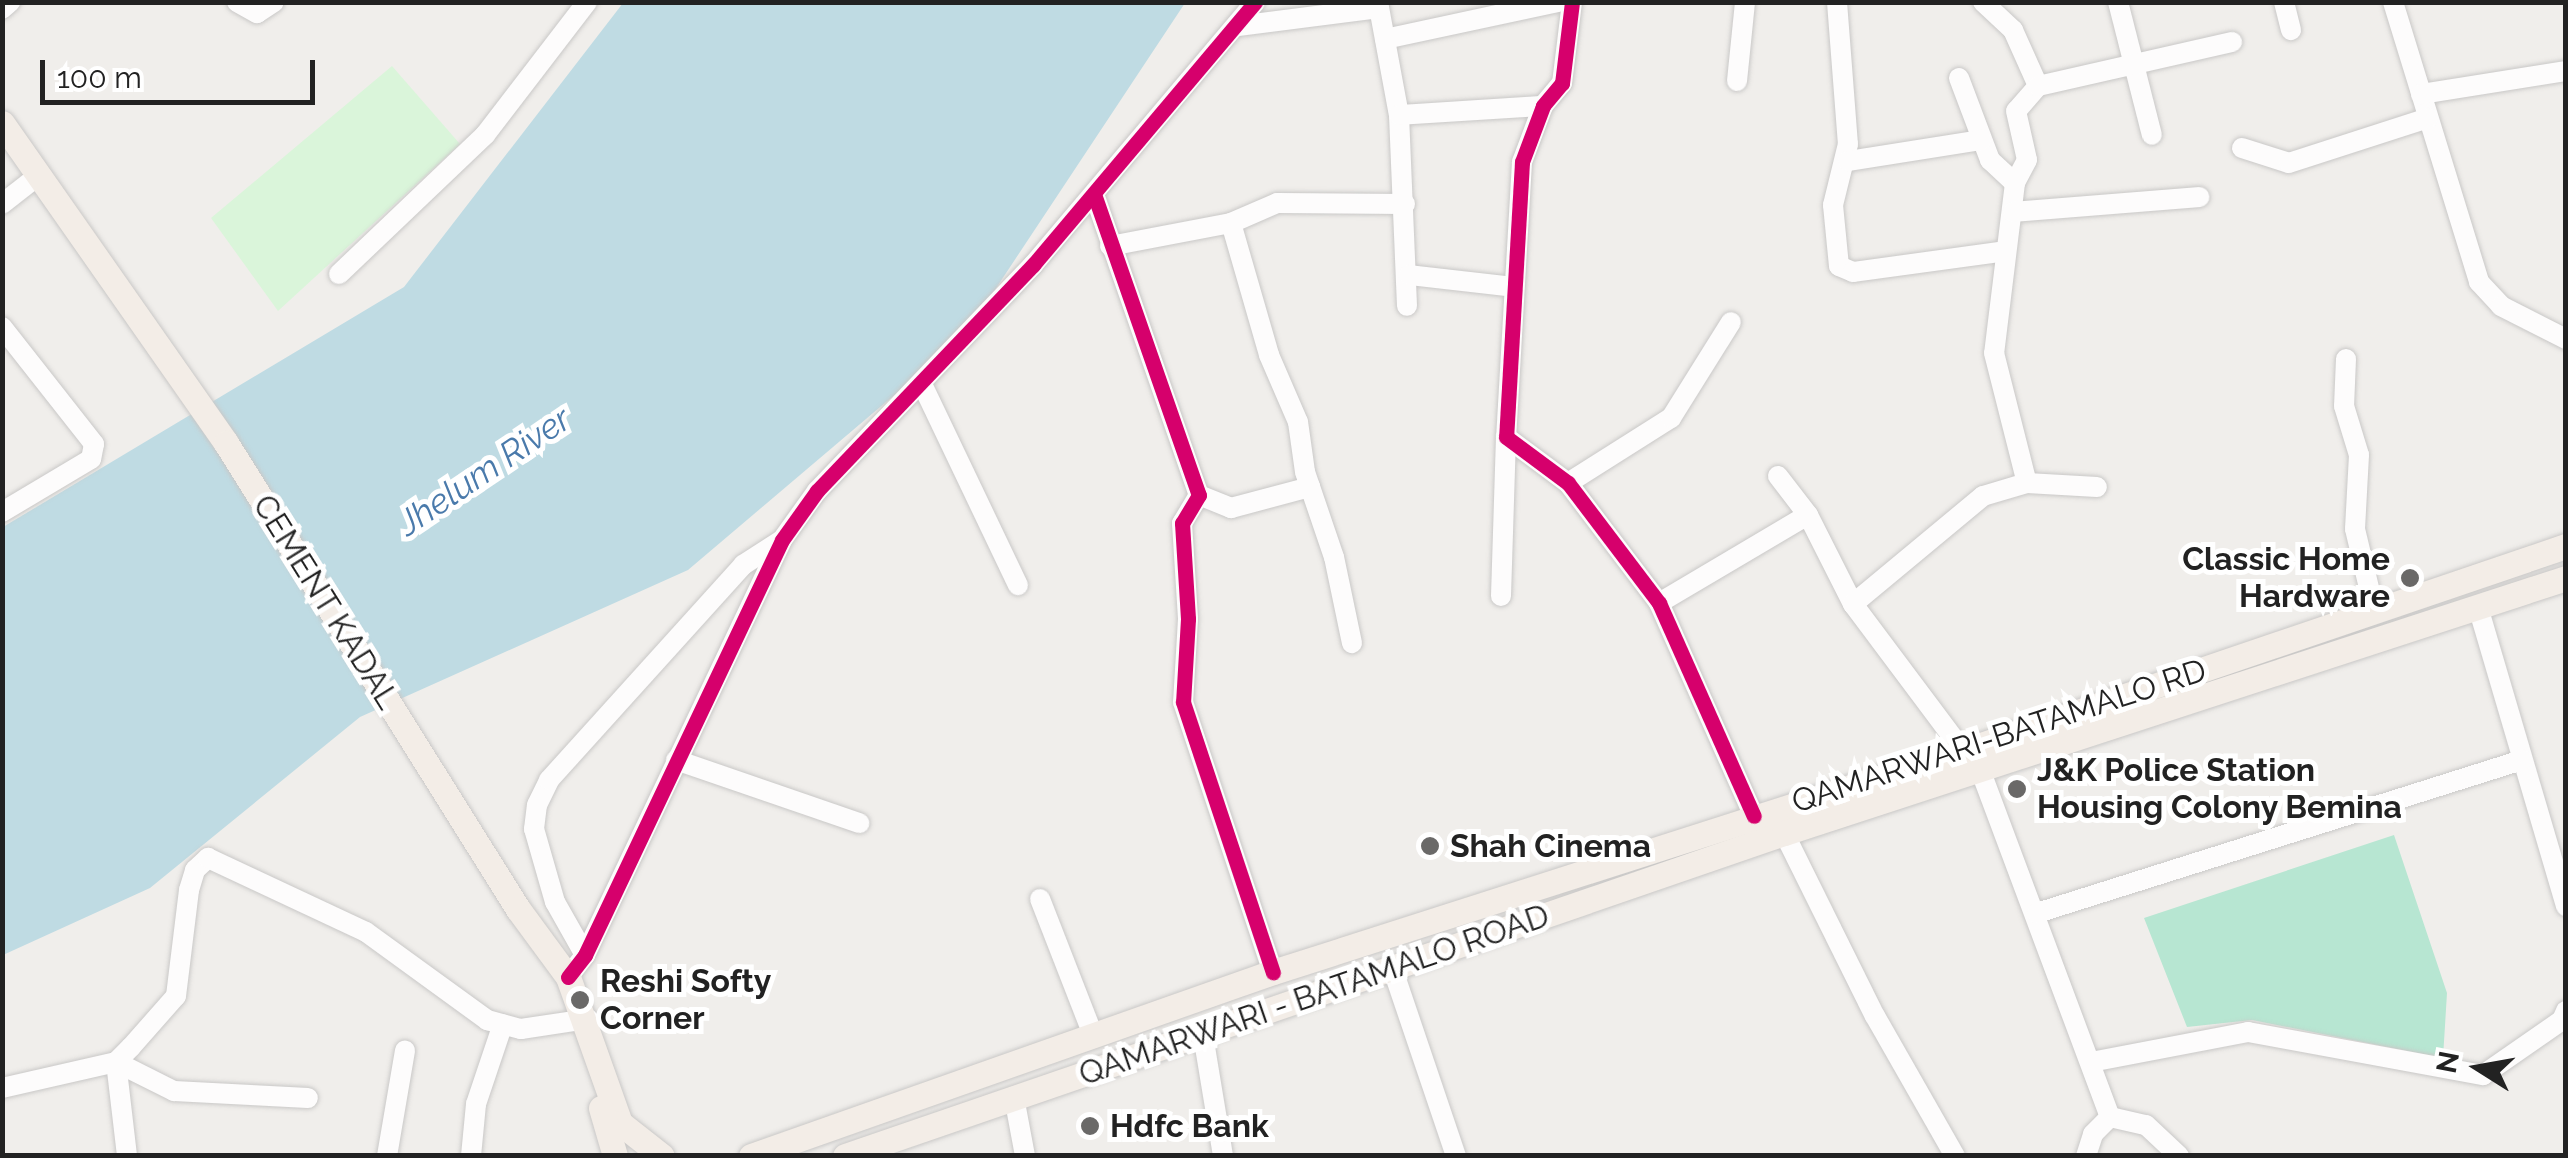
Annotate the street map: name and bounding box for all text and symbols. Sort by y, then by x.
scale bar [45,40,320,102]
text: 100 m [57,60,142,95]
water label: Jhelum River [389,398,579,544]
street label: CEMENT KADAL [245,488,407,716]
place label: Classic Home Hardware [2182,541,2390,616]
marker: Classic Home Hardware [2399,567,2421,589]
street label: QAMARWARI-BATAMALO RD [1787,651,2211,821]
place label: J&K Police Station Housing Colony Bemina [2037,752,2403,827]
marker: J&K Police Station Housing Colony Bemina [2006,778,2028,800]
place label: Shah Cinema [1450,827,1651,865]
marker: Shah Cinema [1419,835,1441,857]
street label: QAMARWARI - BATAMALO ROAD [1074,896,1554,1094]
place label: Reshi Softy Corner [600,963,771,1038]
marker: Reshi Softy Corner [569,989,591,1011]
north arrow [2428,1018,2528,1118]
text: N [2430,1049,2466,1076]
place label: Hdfc Bank [1110,1107,1269,1145]
marker: Hdfc Bank [1079,1115,1101,1137]

